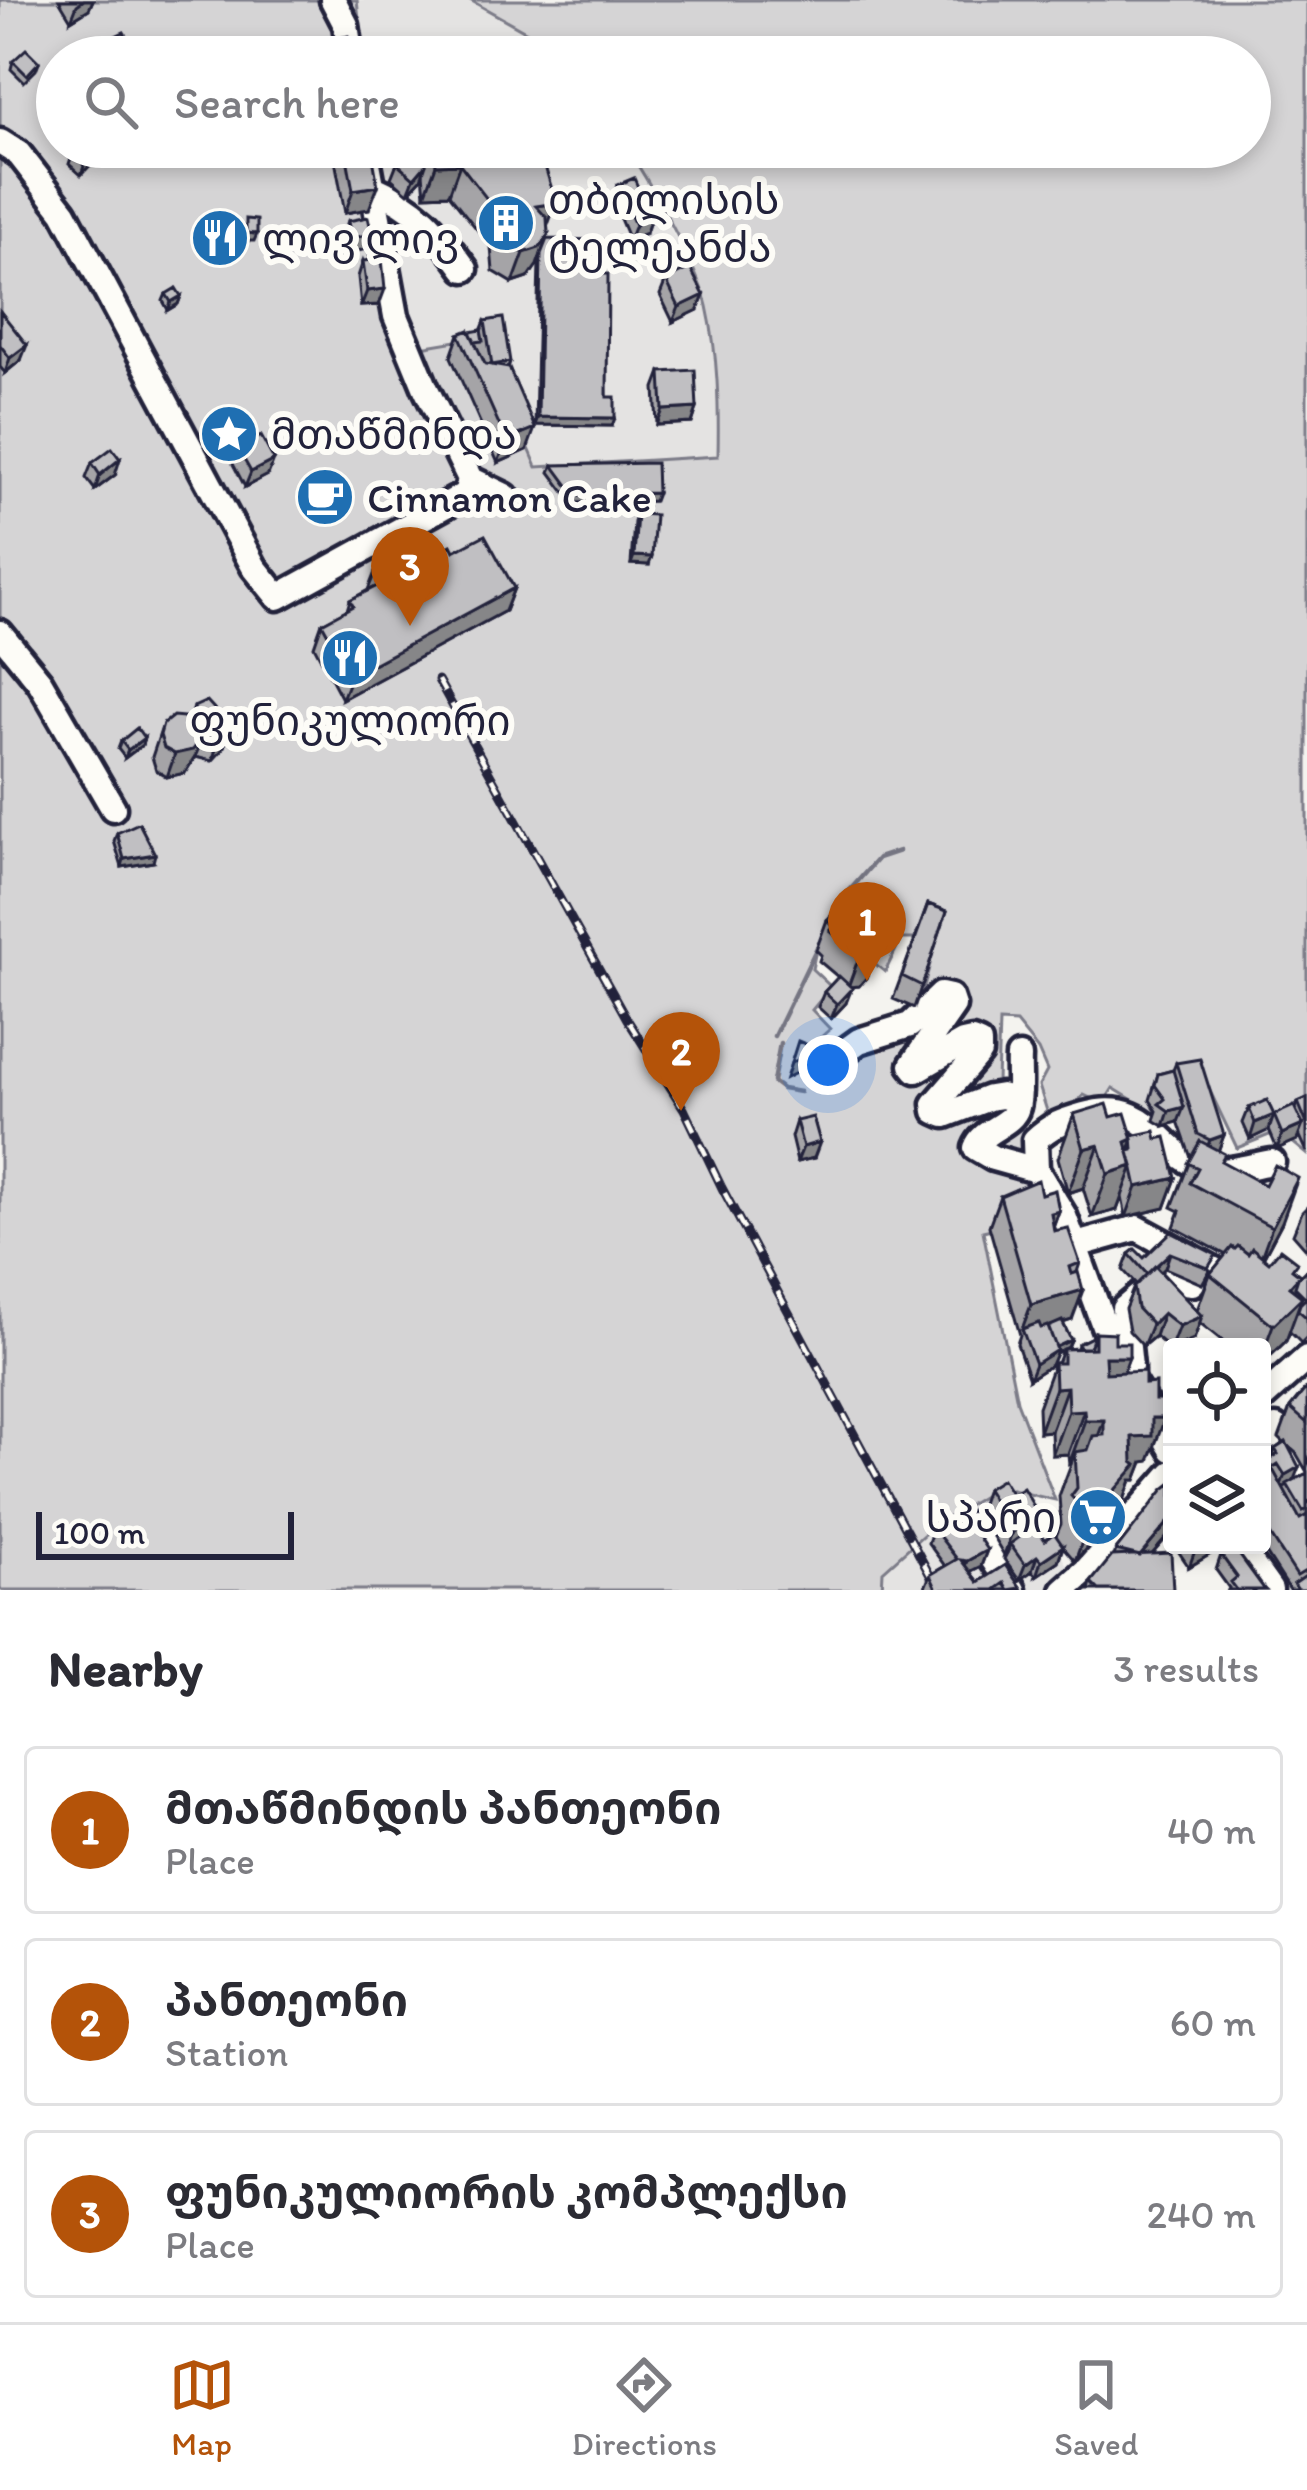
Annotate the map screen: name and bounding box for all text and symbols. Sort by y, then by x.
search box [36,36,1271,168]
icon: search [78,69,144,135]
text: Search here [174,75,400,129]
place label: თბილისის ტელეანძა [548,174,779,273]
building icon: თბილისის ტელეანძა [475,192,537,254]
restaurant icon: ლივ ლივ [189,207,251,269]
place label: ლივ ლივ [262,213,459,264]
place icon: მთაწმინდა [198,403,260,465]
place label: მთაწმინდა [271,409,517,460]
cafe icon: Cinnamon Cake [294,466,356,528]
place label: Cinnamon Cake [367,472,652,523]
pin: 3 [371,527,449,626]
restaurant icon: ფუნიკულიორი [319,627,381,689]
place label: ფუნიკულიორი [189,695,511,746]
pin: 1 [828,882,906,981]
pin: 2 [642,1012,720,1111]
your location [798,1035,858,1095]
map controls [1163,1338,1271,1554]
button: locate [1163,1338,1271,1446]
button: layers [1163,1446,1271,1554]
supermarket icon: სპარი [1067,1486,1129,1548]
place label: სპარი [926,1492,1056,1543]
scale bar [36,1506,294,1559]
text: 100 m [54,1513,145,1552]
text: Nearby [48,1638,203,1699]
text: 3 results [1113,1645,1259,1692]
text: მთაწმინდის პანთეონი [165,1781,722,1835]
text: 1 [81,1807,99,1854]
text: 40 m [1167,1807,1256,1854]
text: Place [165,1837,255,1884]
text: პანთეონი [165,1973,408,2027]
text: 2 [80,1999,100,2046]
text: 60 m [1170,1999,1256,2046]
text: Station [165,2029,288,2076]
text: ფუნიკულიორის კომპლექსი [165,2165,848,2219]
text: 3 [79,2191,101,2238]
text: 240 m [1146,2191,1256,2238]
text: Place [165,2221,255,2268]
tab: Map [169,2352,235,2463]
tab: Directions [572,2352,717,2463]
tab: Saved [1054,2352,1138,2463]

